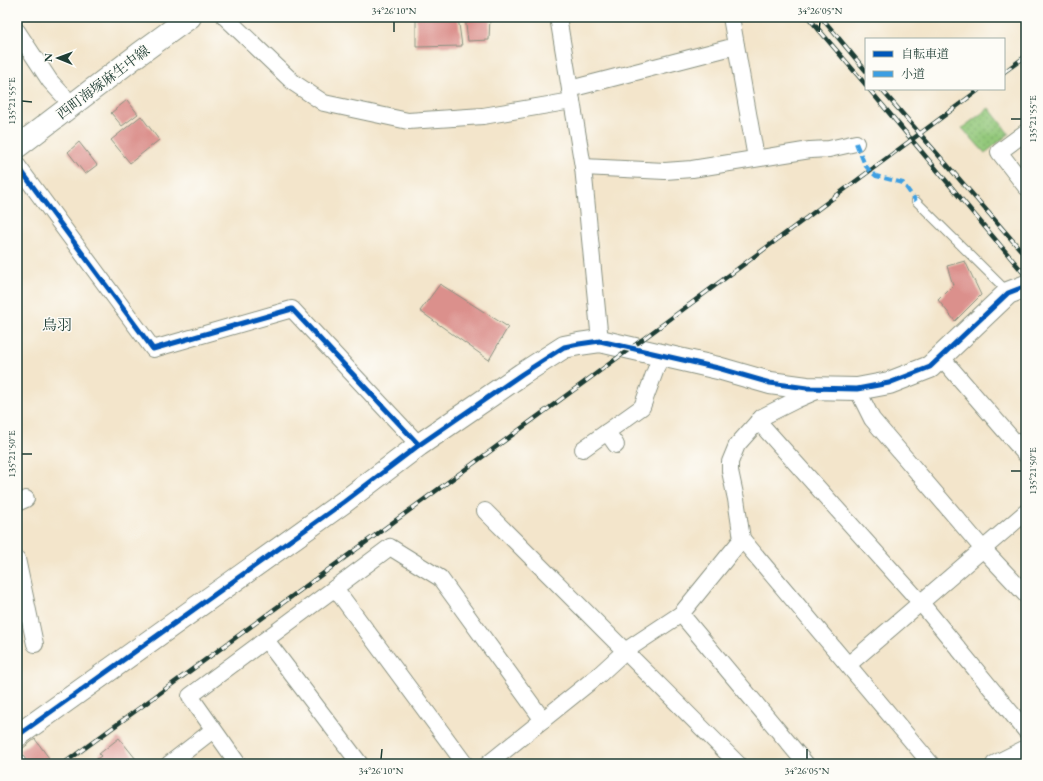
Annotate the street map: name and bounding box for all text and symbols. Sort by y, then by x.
text: 34°26'10"N [372,4,417,17]
text: 34°26'05"N [798,4,843,17]
north arrow [38,38,78,78]
legend [865,38,1005,90]
street label: 西町海塚麻生中線 [53,41,153,123]
text: 自転車道 [901,46,949,62]
text: N [41,53,55,62]
text: 小道 [901,66,925,82]
text: 135°21'55"E [5,77,18,125]
text: 135°21'55"E [1026,95,1039,143]
district label: 鳥羽 [42,315,72,334]
text: 135°21'50"E [5,430,18,478]
text: 135°21'50"E [1026,447,1039,495]
text: 34°26'10"N [359,764,404,777]
text: 34°26'05"N [785,764,830,777]

